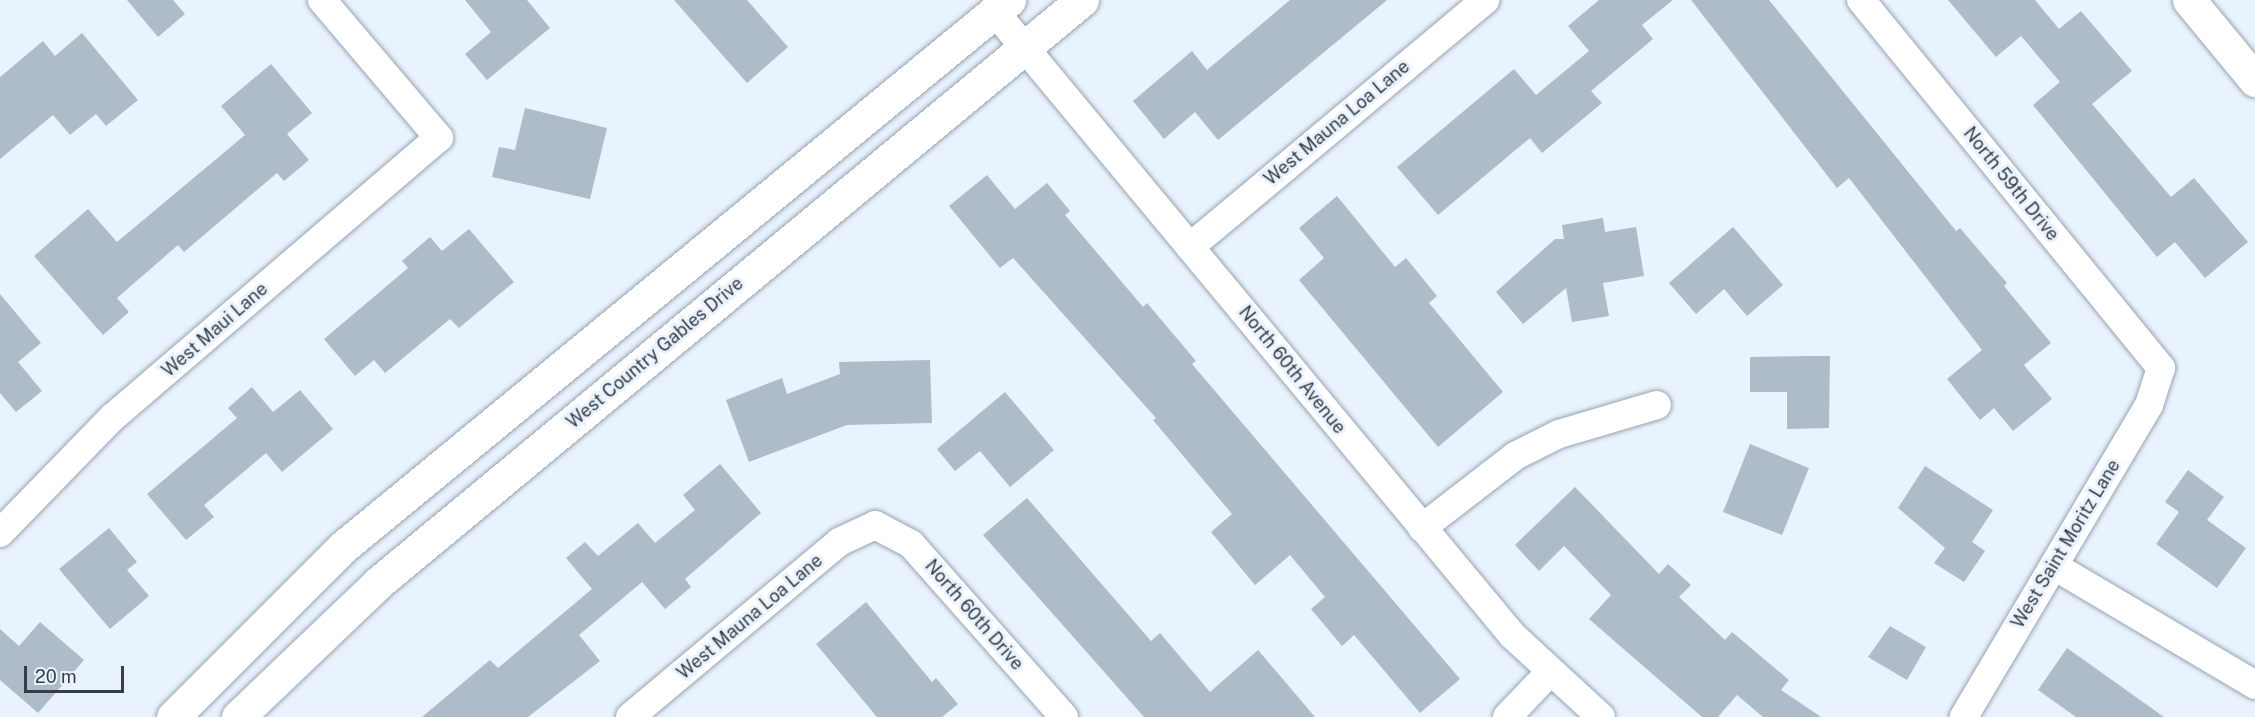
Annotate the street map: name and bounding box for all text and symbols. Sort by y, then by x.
street label: West Mauna Loa Lane [1260,56,1414,190]
street label: North 59th Drive [1959,123,2063,245]
street label: West Country Gables Drive [562,273,748,433]
street label: West Maui Lane [158,278,272,382]
street label: North 60th Avenue [1234,302,1350,438]
street label: West Saint Moritz Lane [2007,456,2125,632]
street label: West Mauna Loa Lane [673,550,827,684]
street label: North 60th Drive [920,555,1028,675]
scale bar [27,654,128,692]
text: 20 m [35,666,77,687]

